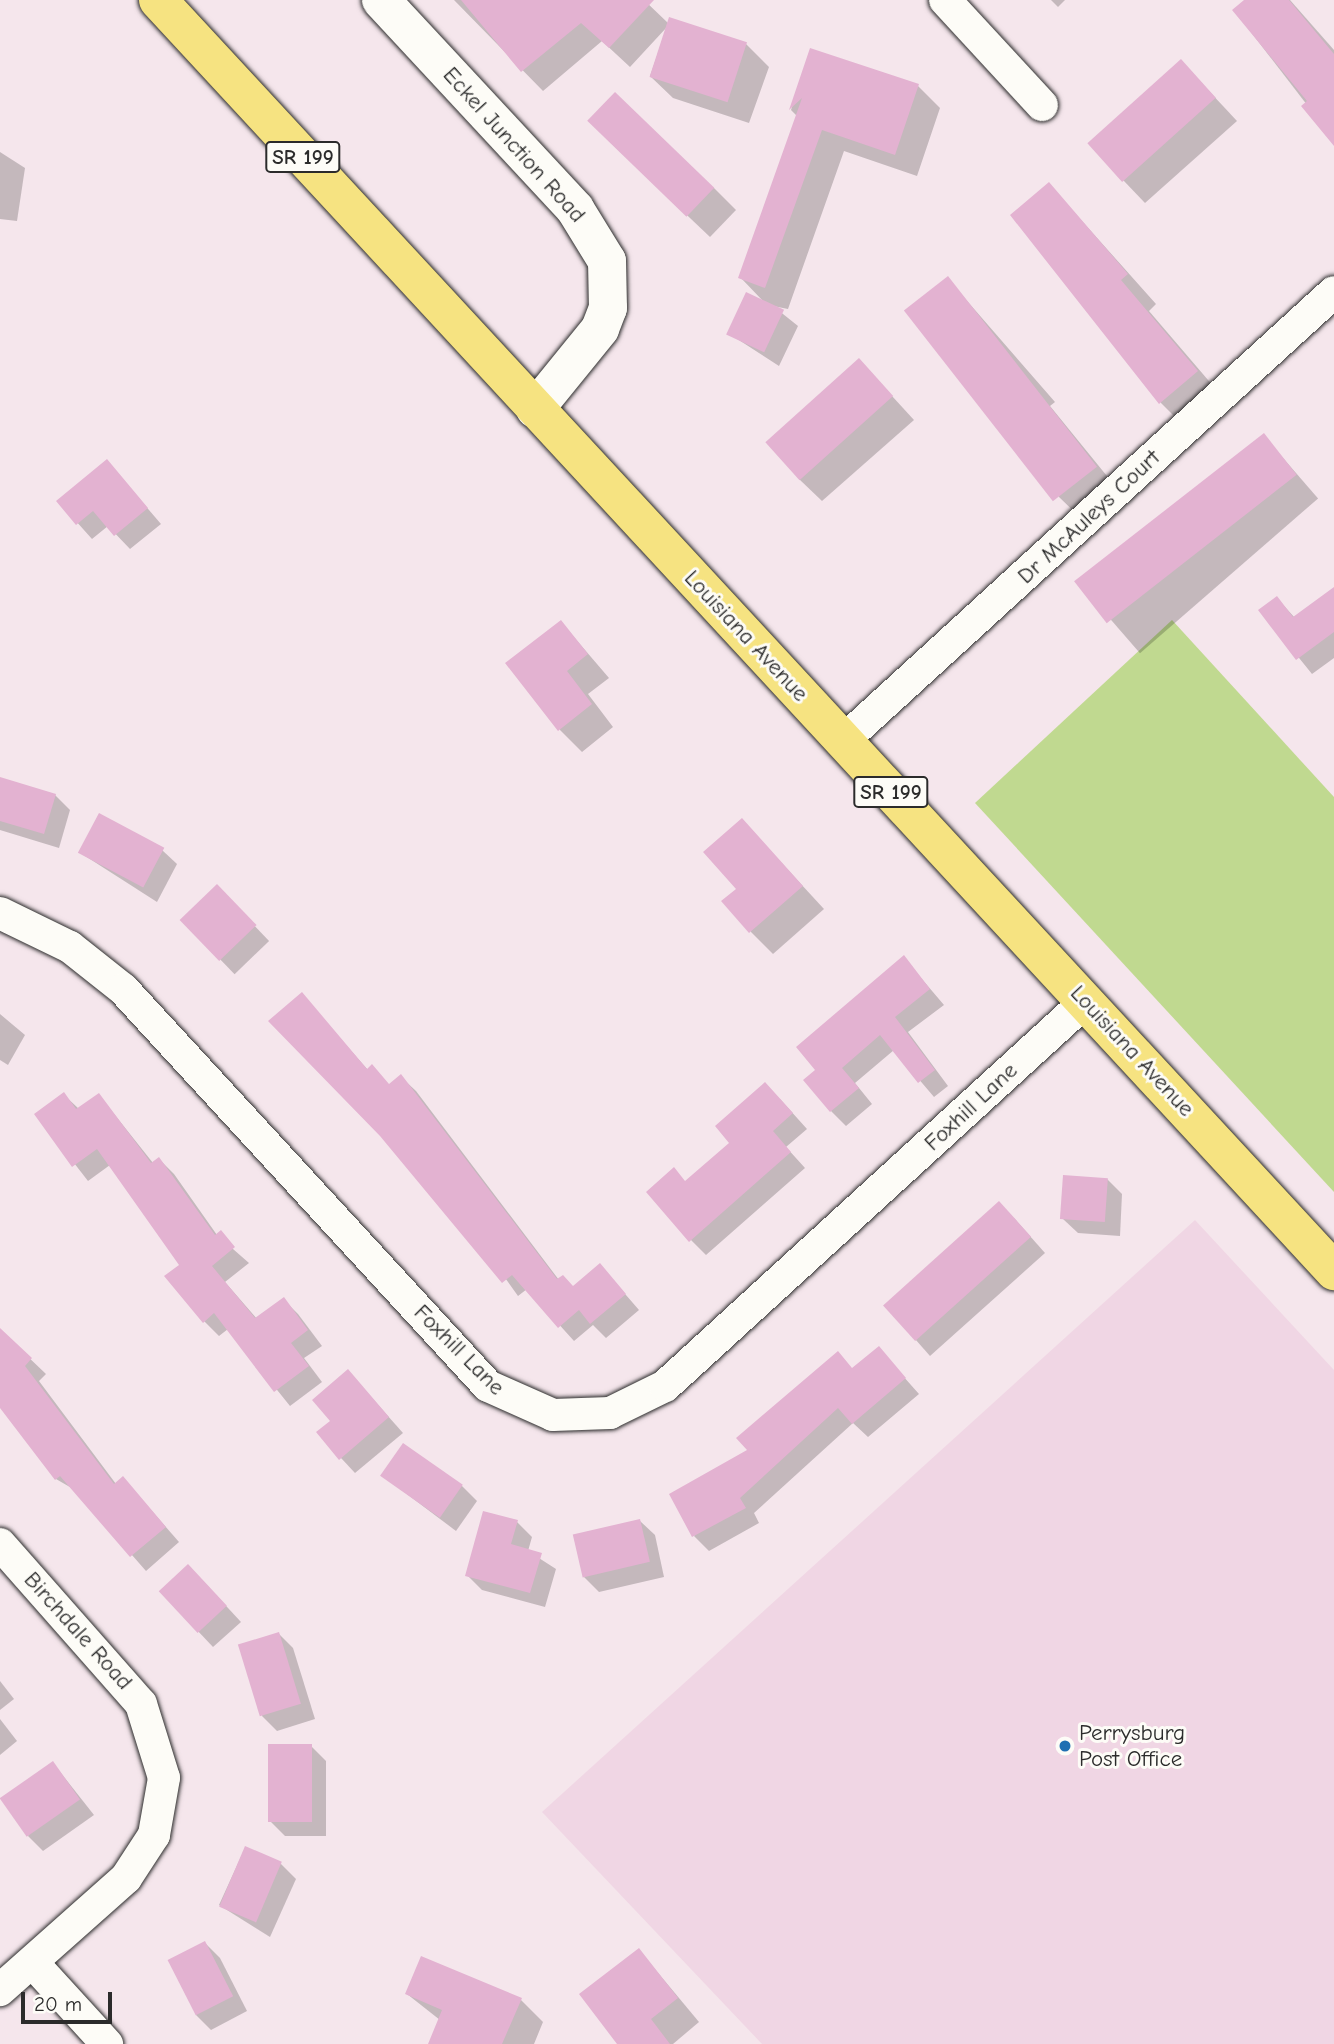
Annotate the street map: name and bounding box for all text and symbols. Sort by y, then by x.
street label: Eckel Junction Road [437,61,591,229]
road number: SR 199 [264,140,342,174]
street label: Dr McAuleys Court [1012,444,1166,590]
street label: Louisiana Avenue [678,565,814,707]
road number: SR 199 [852,774,930,810]
street label: Louisiana Avenue [1064,980,1200,1122]
street label: Foxhill Lane [919,1057,1023,1157]
street label: Foxhill Lane [408,1299,510,1401]
street label: Birchdale Road [18,1566,138,1696]
place label: Perrysburg Post Office [1079,1719,1185,1773]
marker: Perrysburg Post Office [1057,1738,1073,1754]
scale bar [24,1978,116,2022]
text: 20 m [34,1992,82,2016]

